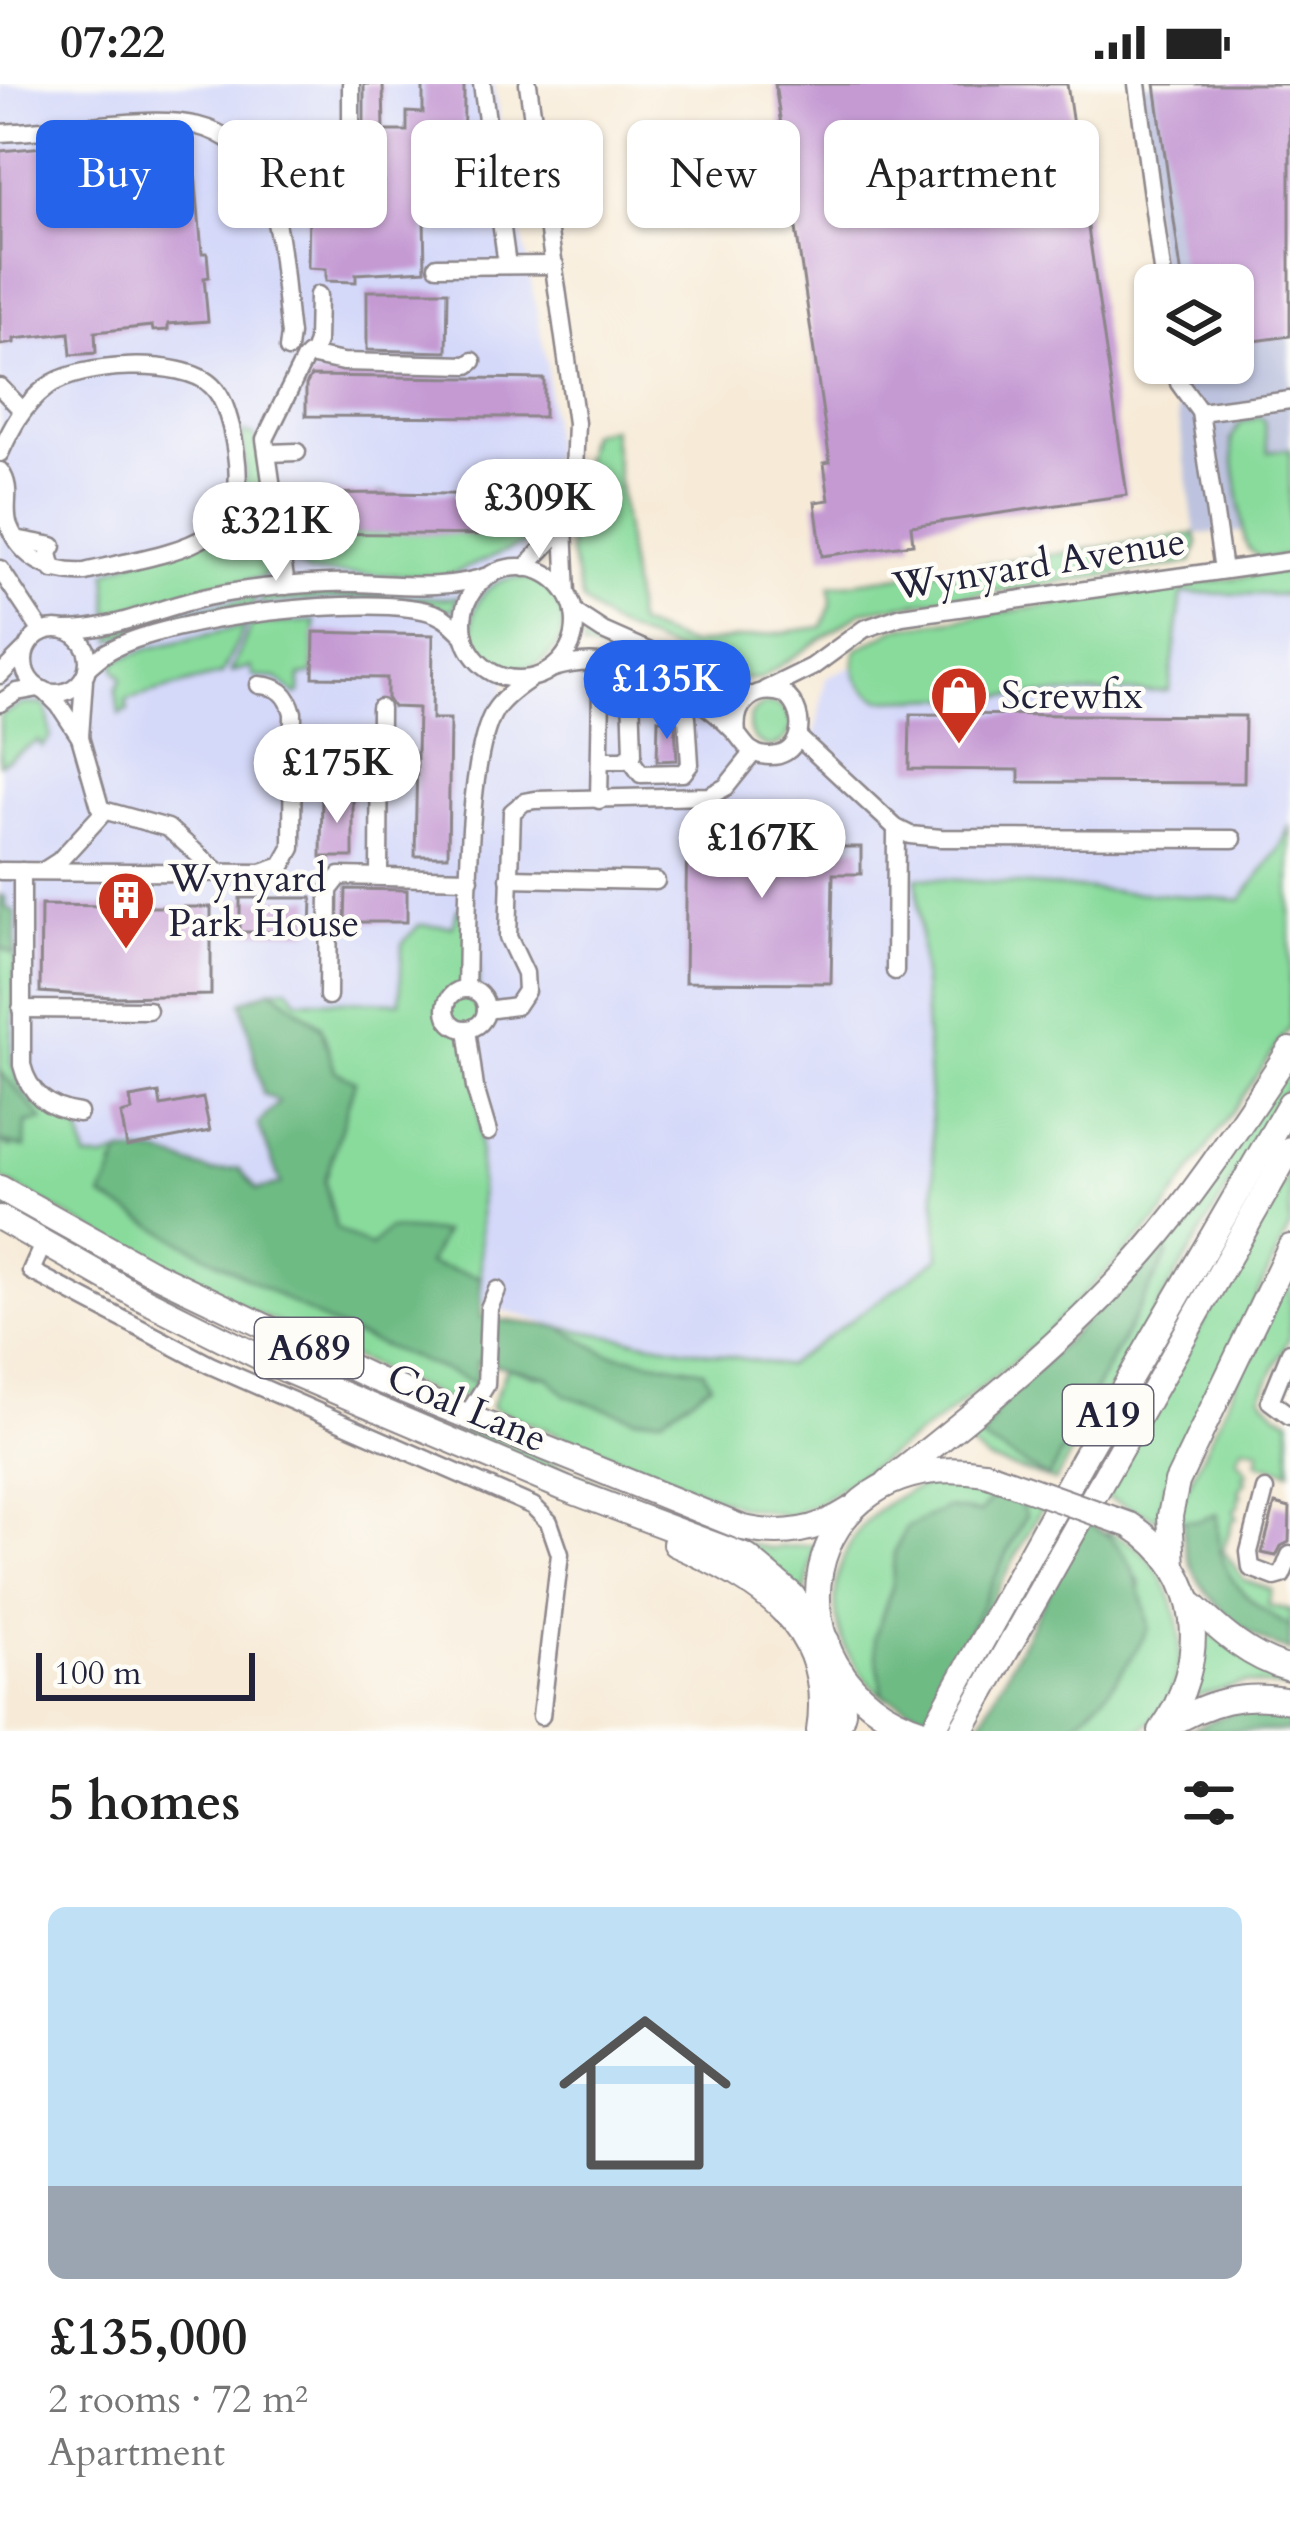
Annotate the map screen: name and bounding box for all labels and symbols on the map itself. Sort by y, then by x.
pin: £309K [455,459,623,561]
pin: £321K [192,482,360,584]
street label: Wynyard Avenue [888,515,1189,613]
pin: £135K [583,640,751,742]
shop icon: Screwfix [928,664,990,746]
place label: Screwfix [1001,669,1143,722]
pin: £175K [253,724,421,826]
pin: £167K [678,799,846,901]
place label: Wynyard Park House [167,852,359,950]
building icon: Wynyard Park House [95,869,157,951]
road number: A689 [255,1318,363,1378]
street label: Coal Lane [379,1351,555,1465]
road number: A19 [1063,1385,1153,1445]
scale bar [36,1647,255,1700]

